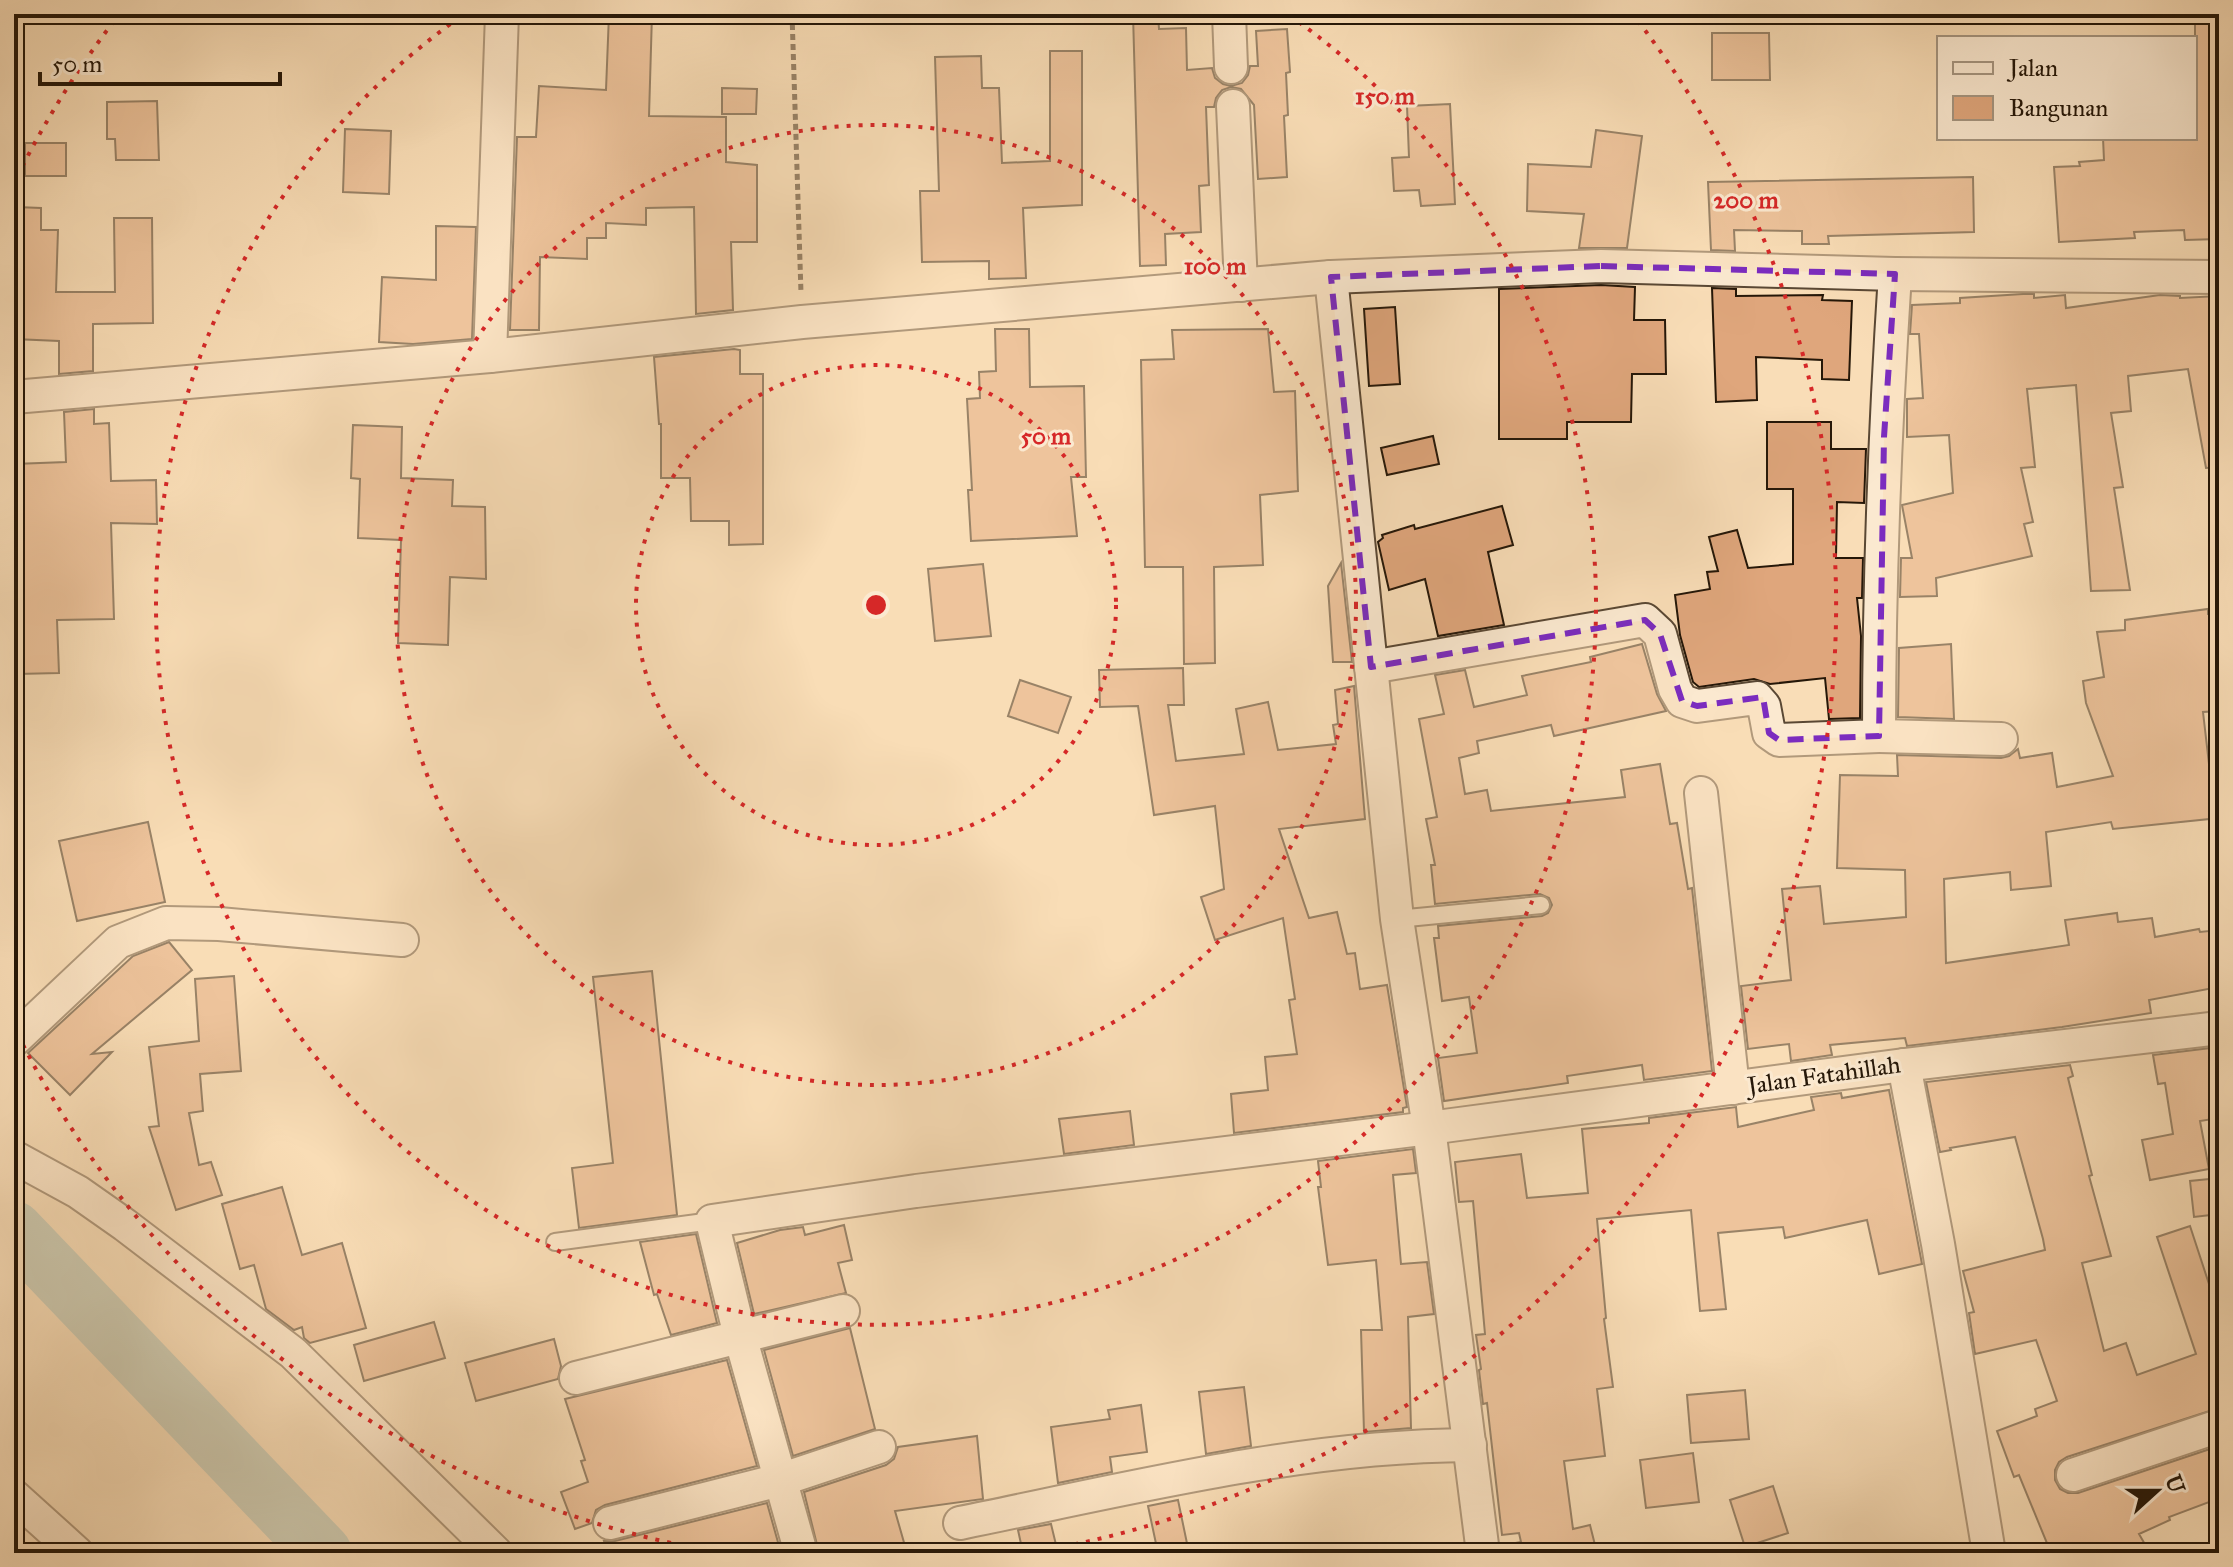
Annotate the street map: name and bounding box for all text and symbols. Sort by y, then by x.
scale bar [40,36,280,86]
legend [1937,36,2197,140]
text: 50 m [52,49,102,79]
text: Jalan [2006,53,2058,83]
text: 150 m [1355,81,1416,111]
text: Bangunan [2009,93,2108,123]
text: 200 m [1713,185,1779,215]
text: 100 m [1184,251,1247,281]
text: 50 m [1021,421,1072,451]
centre of rings [862,591,890,619]
street label: Jalan Fatahillah [1743,1049,1903,1101]
north arrow [2117,1451,2197,1531]
text: U [2159,1471,2191,1498]

